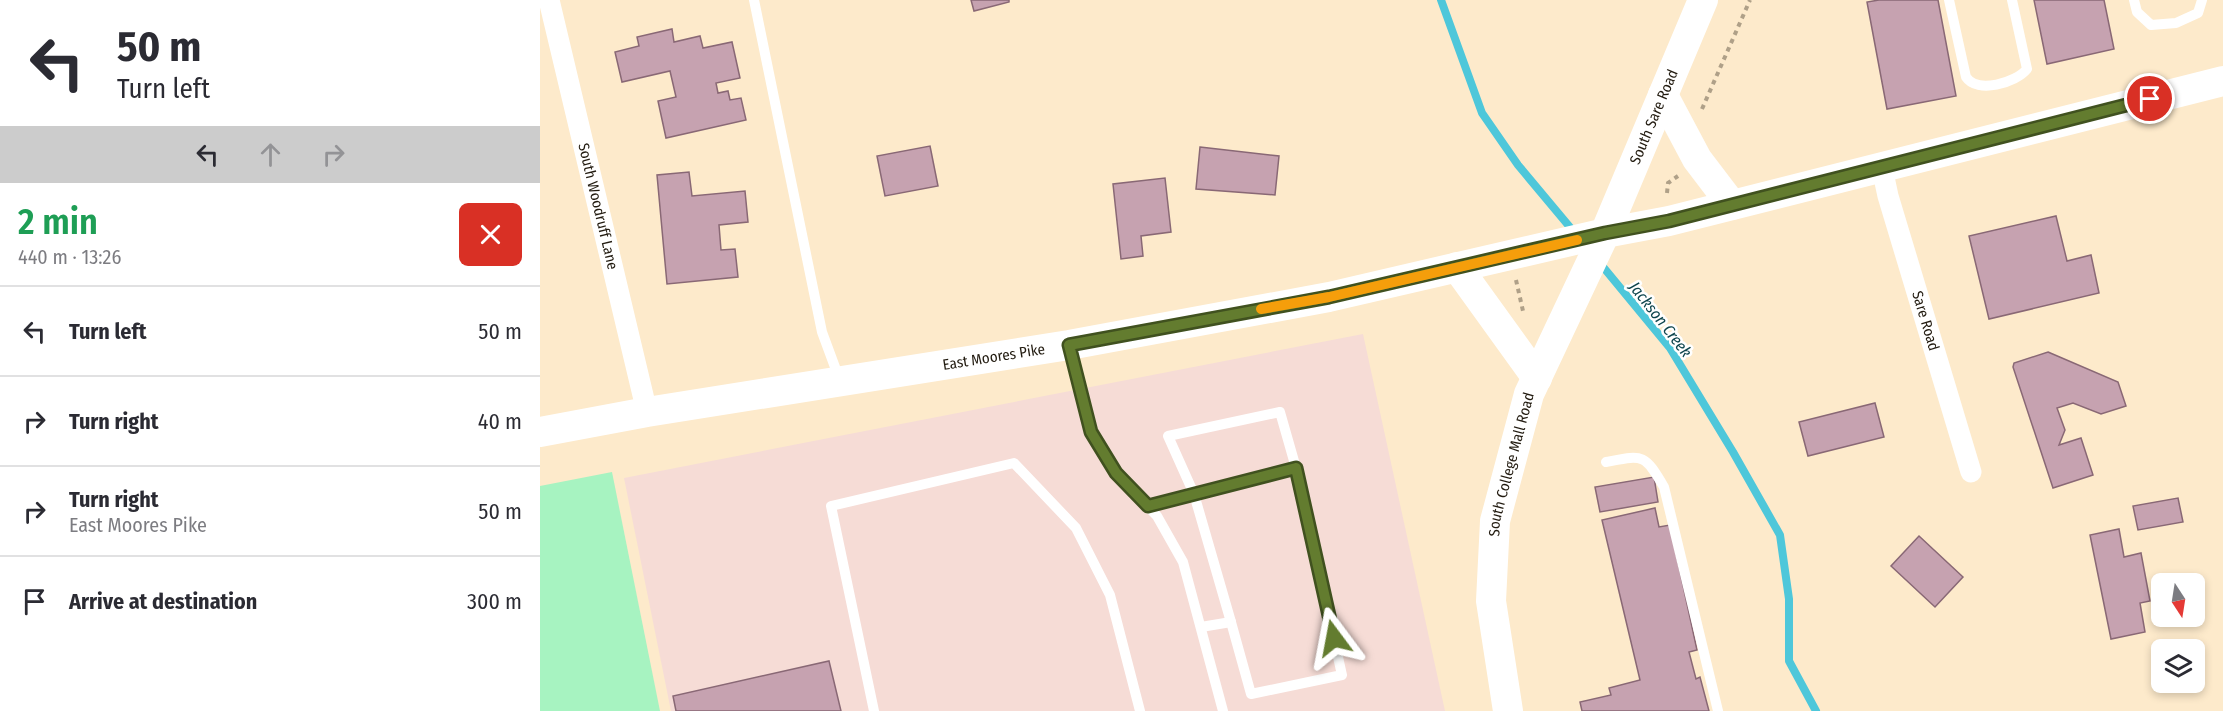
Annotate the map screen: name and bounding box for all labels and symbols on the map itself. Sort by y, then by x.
street label: South Sare Road [1626,67,1682,167]
pin [2124,73,2175,124]
street label: South Woodruff Lane [574,141,622,271]
water label: Jackson Creek [1625,277,1696,361]
street label: Sare Road [1908,289,1943,353]
street label: East Moores Pike [941,340,1046,374]
street label: South College Mall Road [1485,390,1538,537]
north arrow [2151,573,2205,627]
position arrow [1302,606,1366,670]

